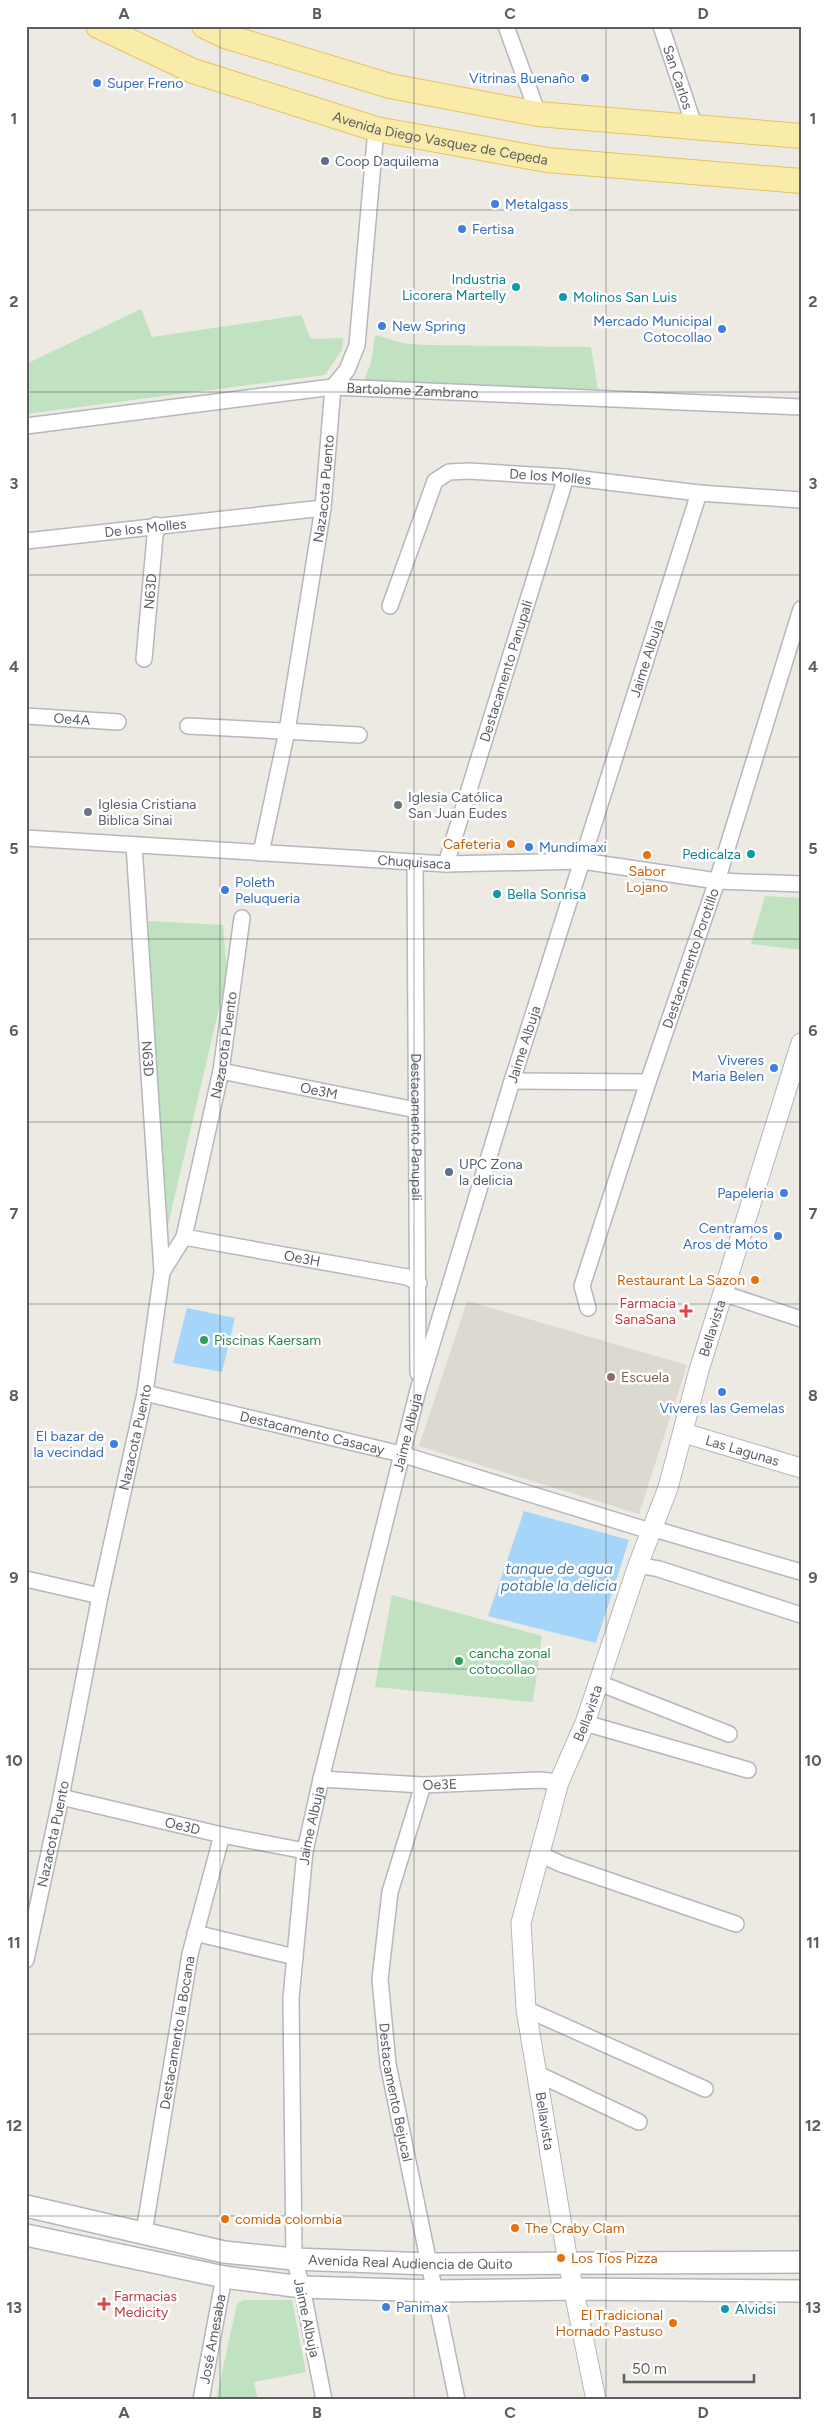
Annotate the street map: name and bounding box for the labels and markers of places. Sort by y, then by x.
place label: Vitrinas Buenaño [469,70,575,87]
marker: Vitrinas Buenaño [579,72,591,84]
place label: Super Freno [107,75,183,92]
marker: Super Freno [91,77,103,89]
place label: Coop Daquilema [335,153,439,170]
marker: Coop Daquilema [319,155,331,167]
place label: Metalgass [505,196,568,213]
marker: Metalgass [489,198,501,210]
place label: Fertisa [472,221,514,238]
marker: Fertisa [456,223,468,235]
place label: Industria Licorera Martelly [402,271,507,304]
marker: Industria Licorera Martelly [510,281,522,293]
place label: Molinos San Luis [573,289,677,306]
marker: Molinos San Luis [557,291,569,303]
place label: Mercado Municipal Cotocollao [593,313,712,346]
place label: New Spring [392,318,466,335]
marker: New Spring [376,320,388,332]
marker: Mercado Municipal Cotocollao [716,323,728,335]
place label: Iglesia Católica San Juan Eudes [408,789,507,822]
place label: Iglesia Cristiana Biblica Sinai [98,796,196,829]
marker: Iglesia Católica San Juan Eudes [392,799,404,811]
marker: Iglesia Cristiana Biblica Sinai [82,806,94,818]
place label: Cafeteria [443,836,501,853]
marker: Cafeteria [505,838,517,850]
place label: Mundimaxi [539,839,607,856]
marker: Mundimaxi [523,841,535,853]
place label: Pedicalza [682,846,741,863]
marker: Pedicalza [745,848,757,860]
marker: Sabor Lojano [641,849,653,861]
place label: Sabor Lojano [626,863,668,896]
place label: Poleth Peluqueria [235,874,300,907]
marker: Poleth Peluqueria [219,884,231,896]
place label: Bella Sonrisa [507,886,586,903]
marker: Bella Sonrisa [491,888,503,900]
place label: Viveres Maria Belen [692,1052,764,1085]
marker: Viveres Maria Belen [768,1062,780,1074]
place label: UPC Zona la delicia [459,1156,523,1189]
marker: UPC Zona la delicia [443,1166,455,1178]
place label: Papeleria [717,1185,774,1202]
marker: Papeleria [778,1187,790,1199]
place label: Centramos Aros de Moto [683,1220,768,1253]
marker: Centramos Aros de Moto [772,1230,784,1242]
place label: Restaurant La Sazon [617,1272,745,1289]
marker: Restaurant La Sazon [749,1274,761,1286]
place label: Farmacia SanaSana [615,1295,676,1328]
marker: Farmacia SanaSana [680,1305,692,1317]
place label: Piscinas Kaersam [214,1332,321,1349]
marker: Piscinas Kaersam [198,1334,210,1346]
place label: Escuela [621,1369,669,1386]
marker: Escuela [605,1371,617,1383]
marker: Viveres las Gemelas [716,1386,728,1398]
place label: Viveres las Gemelas [660,1400,784,1417]
place label: El bazar de la vecindad [33,1428,104,1461]
marker: El bazar de la vecindad [108,1438,120,1450]
place label: cancha zonal cotocollao [469,1645,551,1678]
marker: cancha zonal cotocollao [453,1655,465,1667]
place label: comida colombia [235,2211,342,2228]
marker: comida colombia [219,2213,231,2225]
place label: The Craby Clam [525,2220,625,2237]
marker: The Craby Clam [509,2222,521,2234]
place label: Los Tíos Pizza [571,2250,658,2267]
marker: Los Tíos Pizza [555,2252,567,2264]
place label: Farmacias Medicity [114,2288,177,2321]
marker: Farmacias Medicity [98,2298,110,2310]
place label: Panimax [396,2299,448,2316]
marker: Panimax [380,2301,392,2313]
place label: Alvidsi [735,2301,776,2318]
marker: Alvidsi [719,2303,731,2315]
place label: El Tradicional Hornado Pastuso [556,2307,663,2340]
marker: El Tradicional Hornado Pastuso [667,2317,679,2329]

